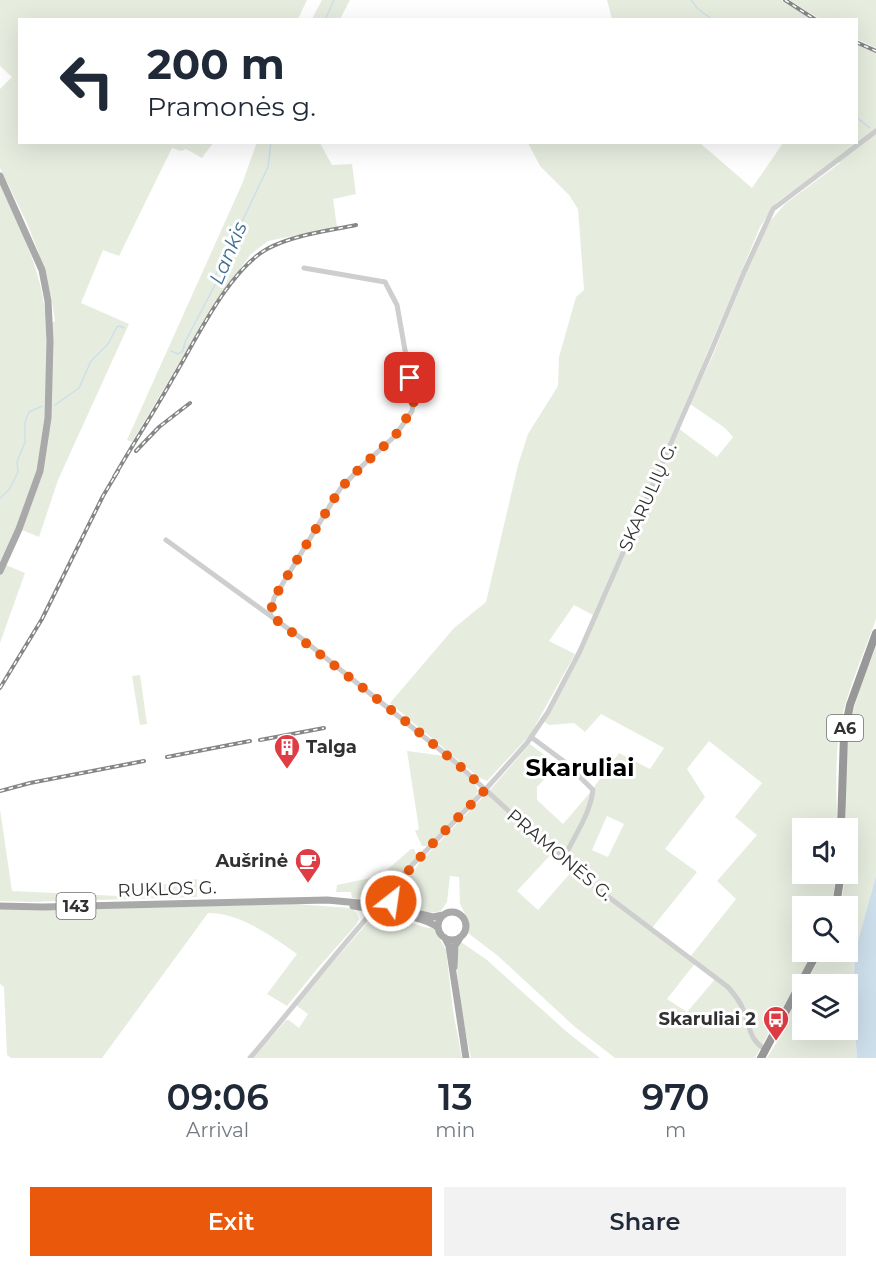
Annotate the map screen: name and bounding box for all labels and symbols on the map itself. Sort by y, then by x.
water label: Lankis [204,218,252,288]
pin [384,352,435,403]
street label: SKARULIŲ G. [614,439,682,555]
road number: A6 [827,715,863,741]
building icon: Talga [272,732,302,770]
place label: Talga [306,736,357,758]
district label: Skaruliai [526,753,634,782]
street label: PRAMONĖS G. [503,804,617,906]
cafe icon: Aušrinė [293,846,323,884]
place label: Aušrinė [214,850,288,872]
position arrow [359,869,423,933]
street label: RUKLOS G. [117,876,217,902]
road number: 143 [56,893,96,919]
bus stop icon: Skaruliai 2 [761,1004,791,1042]
place label: Skaruliai 2 [659,1008,756,1030]

